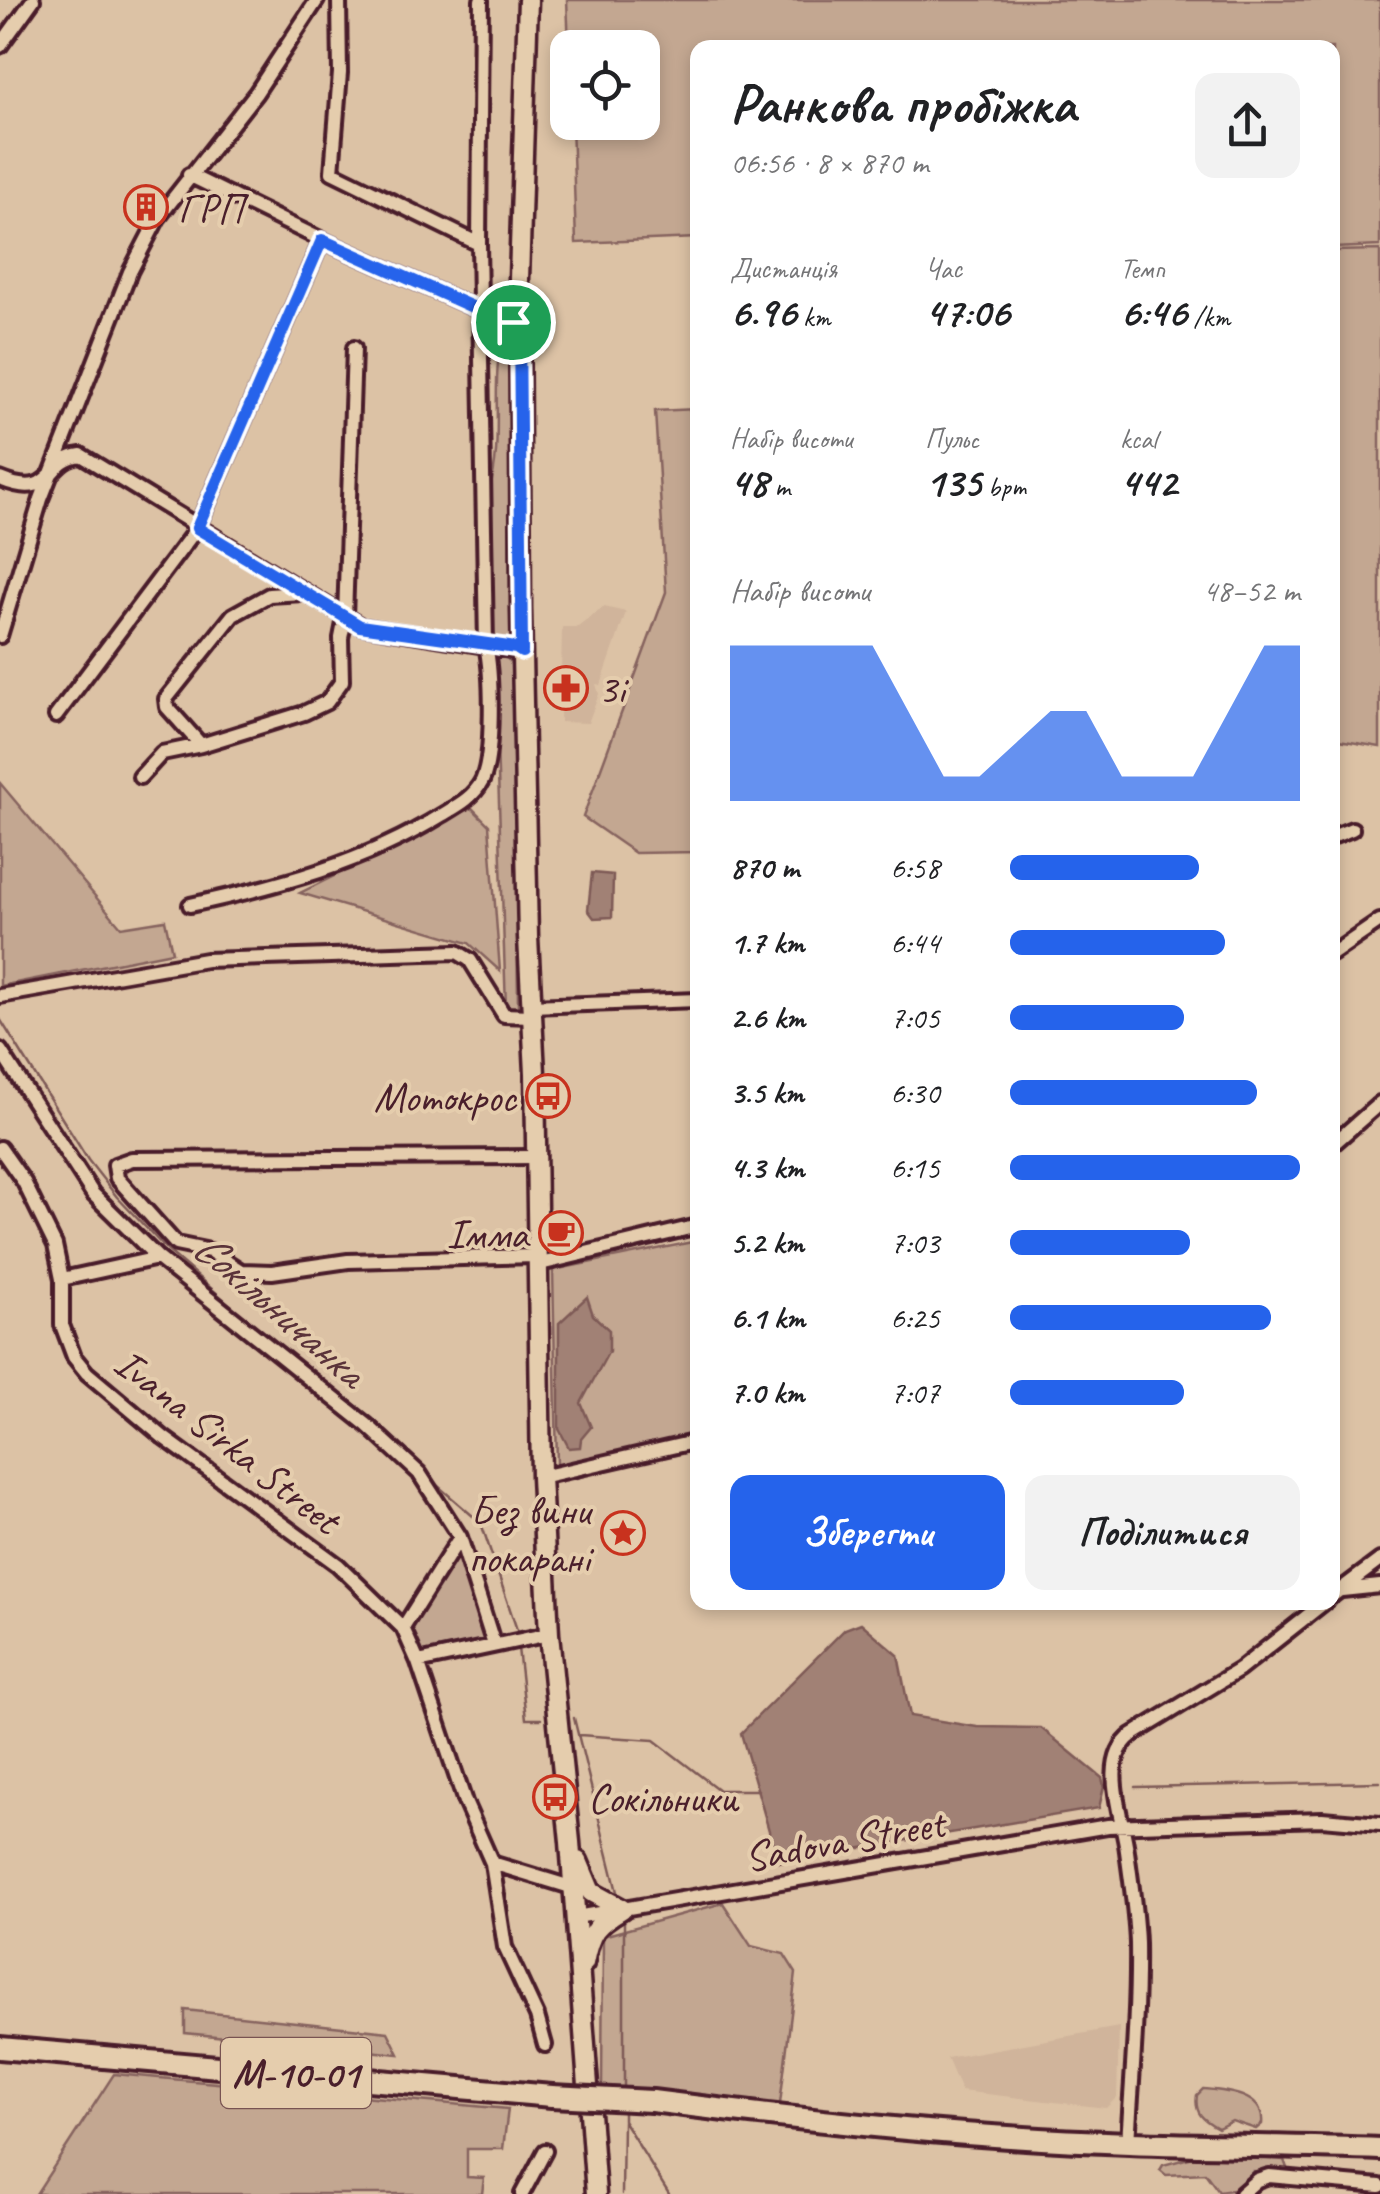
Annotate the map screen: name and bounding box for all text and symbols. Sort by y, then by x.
map controls [550,30,660,140]
button: locate [550,30,660,140]
text: Ранкова пробіжка [730,69,1075,139]
button: share [1195,73,1300,178]
text: 06:56 · 8 × 870 m [730,142,928,183]
place label: ГРП [178,182,250,235]
building icon: ГРП [123,184,169,230]
text: Дистанція [730,251,837,286]
text: Час [925,251,962,286]
text: Темп [1120,251,1165,286]
pin [471,280,556,365]
text: 6.96 [730,286,796,339]
text: 47:06 [925,286,1010,339]
text: 6:46 [1120,286,1187,339]
icon: arrive [486,295,541,350]
text: km [796,299,830,334]
text: /km [1187,299,1230,334]
text: Набір висоти [730,421,852,456]
text: Пульс [925,421,979,456]
text: kcal [1120,421,1157,456]
text: 48 [730,456,768,509]
text: 135 [925,456,981,509]
text: 442 [1120,456,1177,509]
text: m [768,469,790,504]
text: bpm [981,469,1026,504]
text: Набір висоти [730,570,870,611]
text: 48–52 m [1202,570,1300,611]
place label: 3і [598,663,630,716]
pharmacy icon: 3і [543,665,589,711]
text: 870 m [730,847,799,888]
text: 6:58 [890,847,940,888]
text: 1.7 km [730,922,804,963]
text: 6:44 [890,922,940,963]
text: 2.6 km [730,997,805,1038]
text: 7:05 [890,997,940,1038]
place label: Мотокрос [374,1071,518,1124]
text: 3.5 km [730,1072,804,1113]
text: 6:30 [890,1072,940,1113]
bus stop icon: Мотокрос [525,1073,571,1119]
text: 4.3 km [730,1147,804,1188]
text: 6:15 [890,1147,940,1188]
place label: Імма [446,1208,531,1261]
cafe icon: Імма [538,1210,584,1256]
water label: Сокільничанка [181,1219,380,1402]
text: 5.2 km [730,1222,804,1263]
text: 7:03 [890,1222,940,1263]
text: 6.1 km [730,1297,805,1338]
text: 6:25 [890,1297,940,1338]
street label: Ivana Sirka Street [104,1337,354,1548]
text: 7.0 km [730,1372,804,1413]
text: 7:07 [890,1372,940,1413]
button: Зберегти [730,1475,1005,1590]
button: Поділитися [1025,1475,1300,1590]
place label: Без вини покарані [468,1484,595,1585]
place icon: Без вини покарані [600,1510,646,1556]
place label: Сокільники [588,1772,740,1825]
bus stop icon: Сокільники [532,1774,578,1820]
street label: Sadova Street [740,1796,952,1884]
road number: М-10-01 [221,2038,371,2108]

